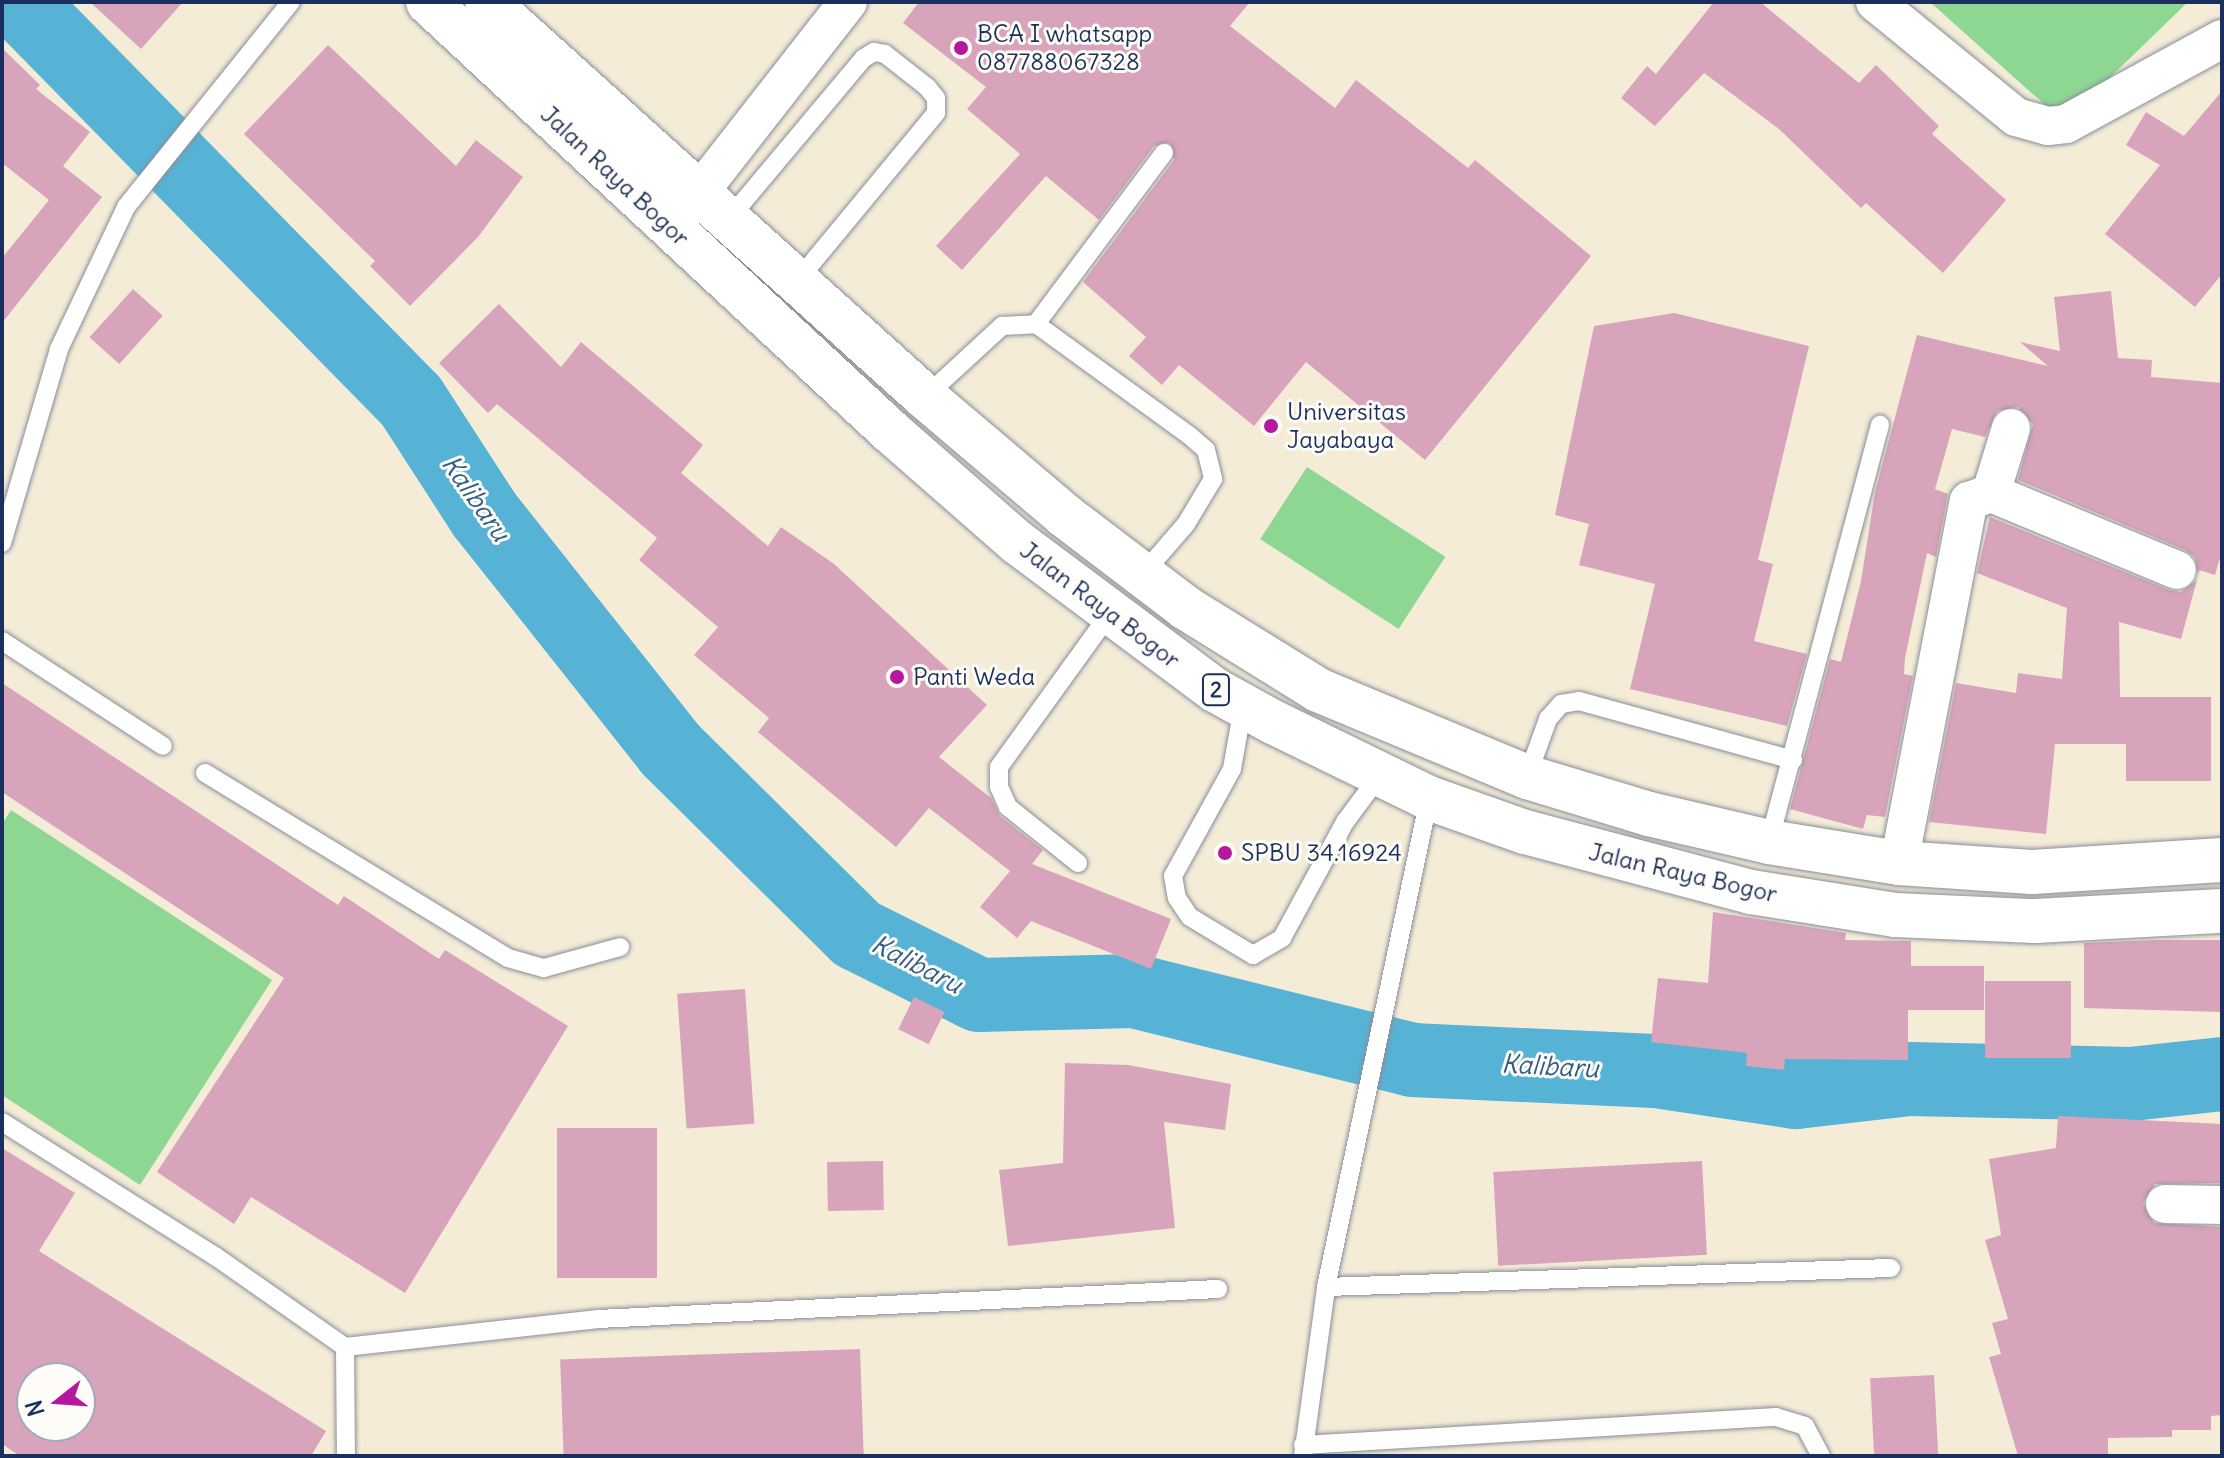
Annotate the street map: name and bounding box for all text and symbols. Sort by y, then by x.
place label: BCA I whatsapp 087788067328 [977,20,1152,76]
marker: BCA I whatsapp 087788067328 [952,39,970,57]
street label: Jalan Raya Bogor [535,100,695,252]
place label: Universitas Jayabaya [1287,398,1406,454]
marker: Universitas Jayabaya [1262,417,1280,435]
water label: Kalibaru [435,449,517,547]
street label: Jalan Raya Bogor [1015,536,1185,674]
place label: Panti Weda [913,663,1035,691]
marker: Panti Weda [888,668,906,686]
road number: 2 [1200,672,1232,708]
street label: Jalan Raya Bogor [1586,837,1780,909]
place label: SPBU 34.16924 [1241,839,1402,867]
marker: SPBU 34.16924 [1216,844,1234,862]
water label: Kalibaru [867,928,967,1000]
water label: Kalibaru [1501,1048,1599,1084]
north arrow [16,1362,96,1442]
text: N [19,1397,51,1420]

